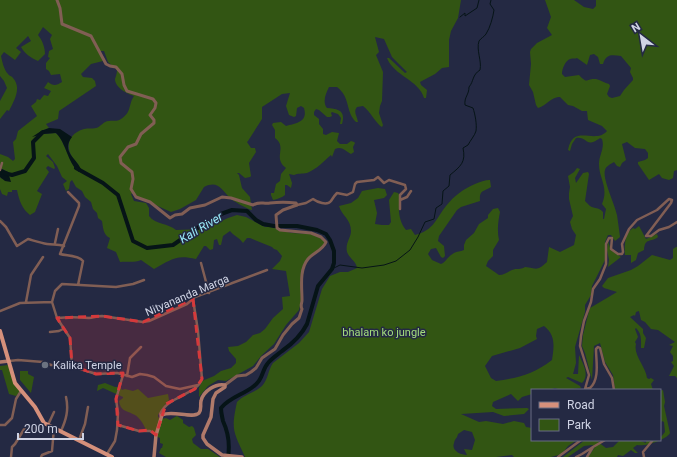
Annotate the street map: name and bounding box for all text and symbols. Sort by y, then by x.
north arrow [621,16,661,56]
text: N [629,20,643,35]
water label: Kali River [177,209,226,246]
street label: Nityananda Marga [143,272,231,319]
park label: bhalam ko jungle [342,326,426,339]
place label: Kalika Temple [53,359,122,372]
marker: Kalika Temple [40,360,50,370]
legend [531,389,661,441]
text: Road [567,398,595,412]
scale bar [18,415,83,441]
text: Park [567,418,592,432]
text: 200 m [24,422,58,436]

